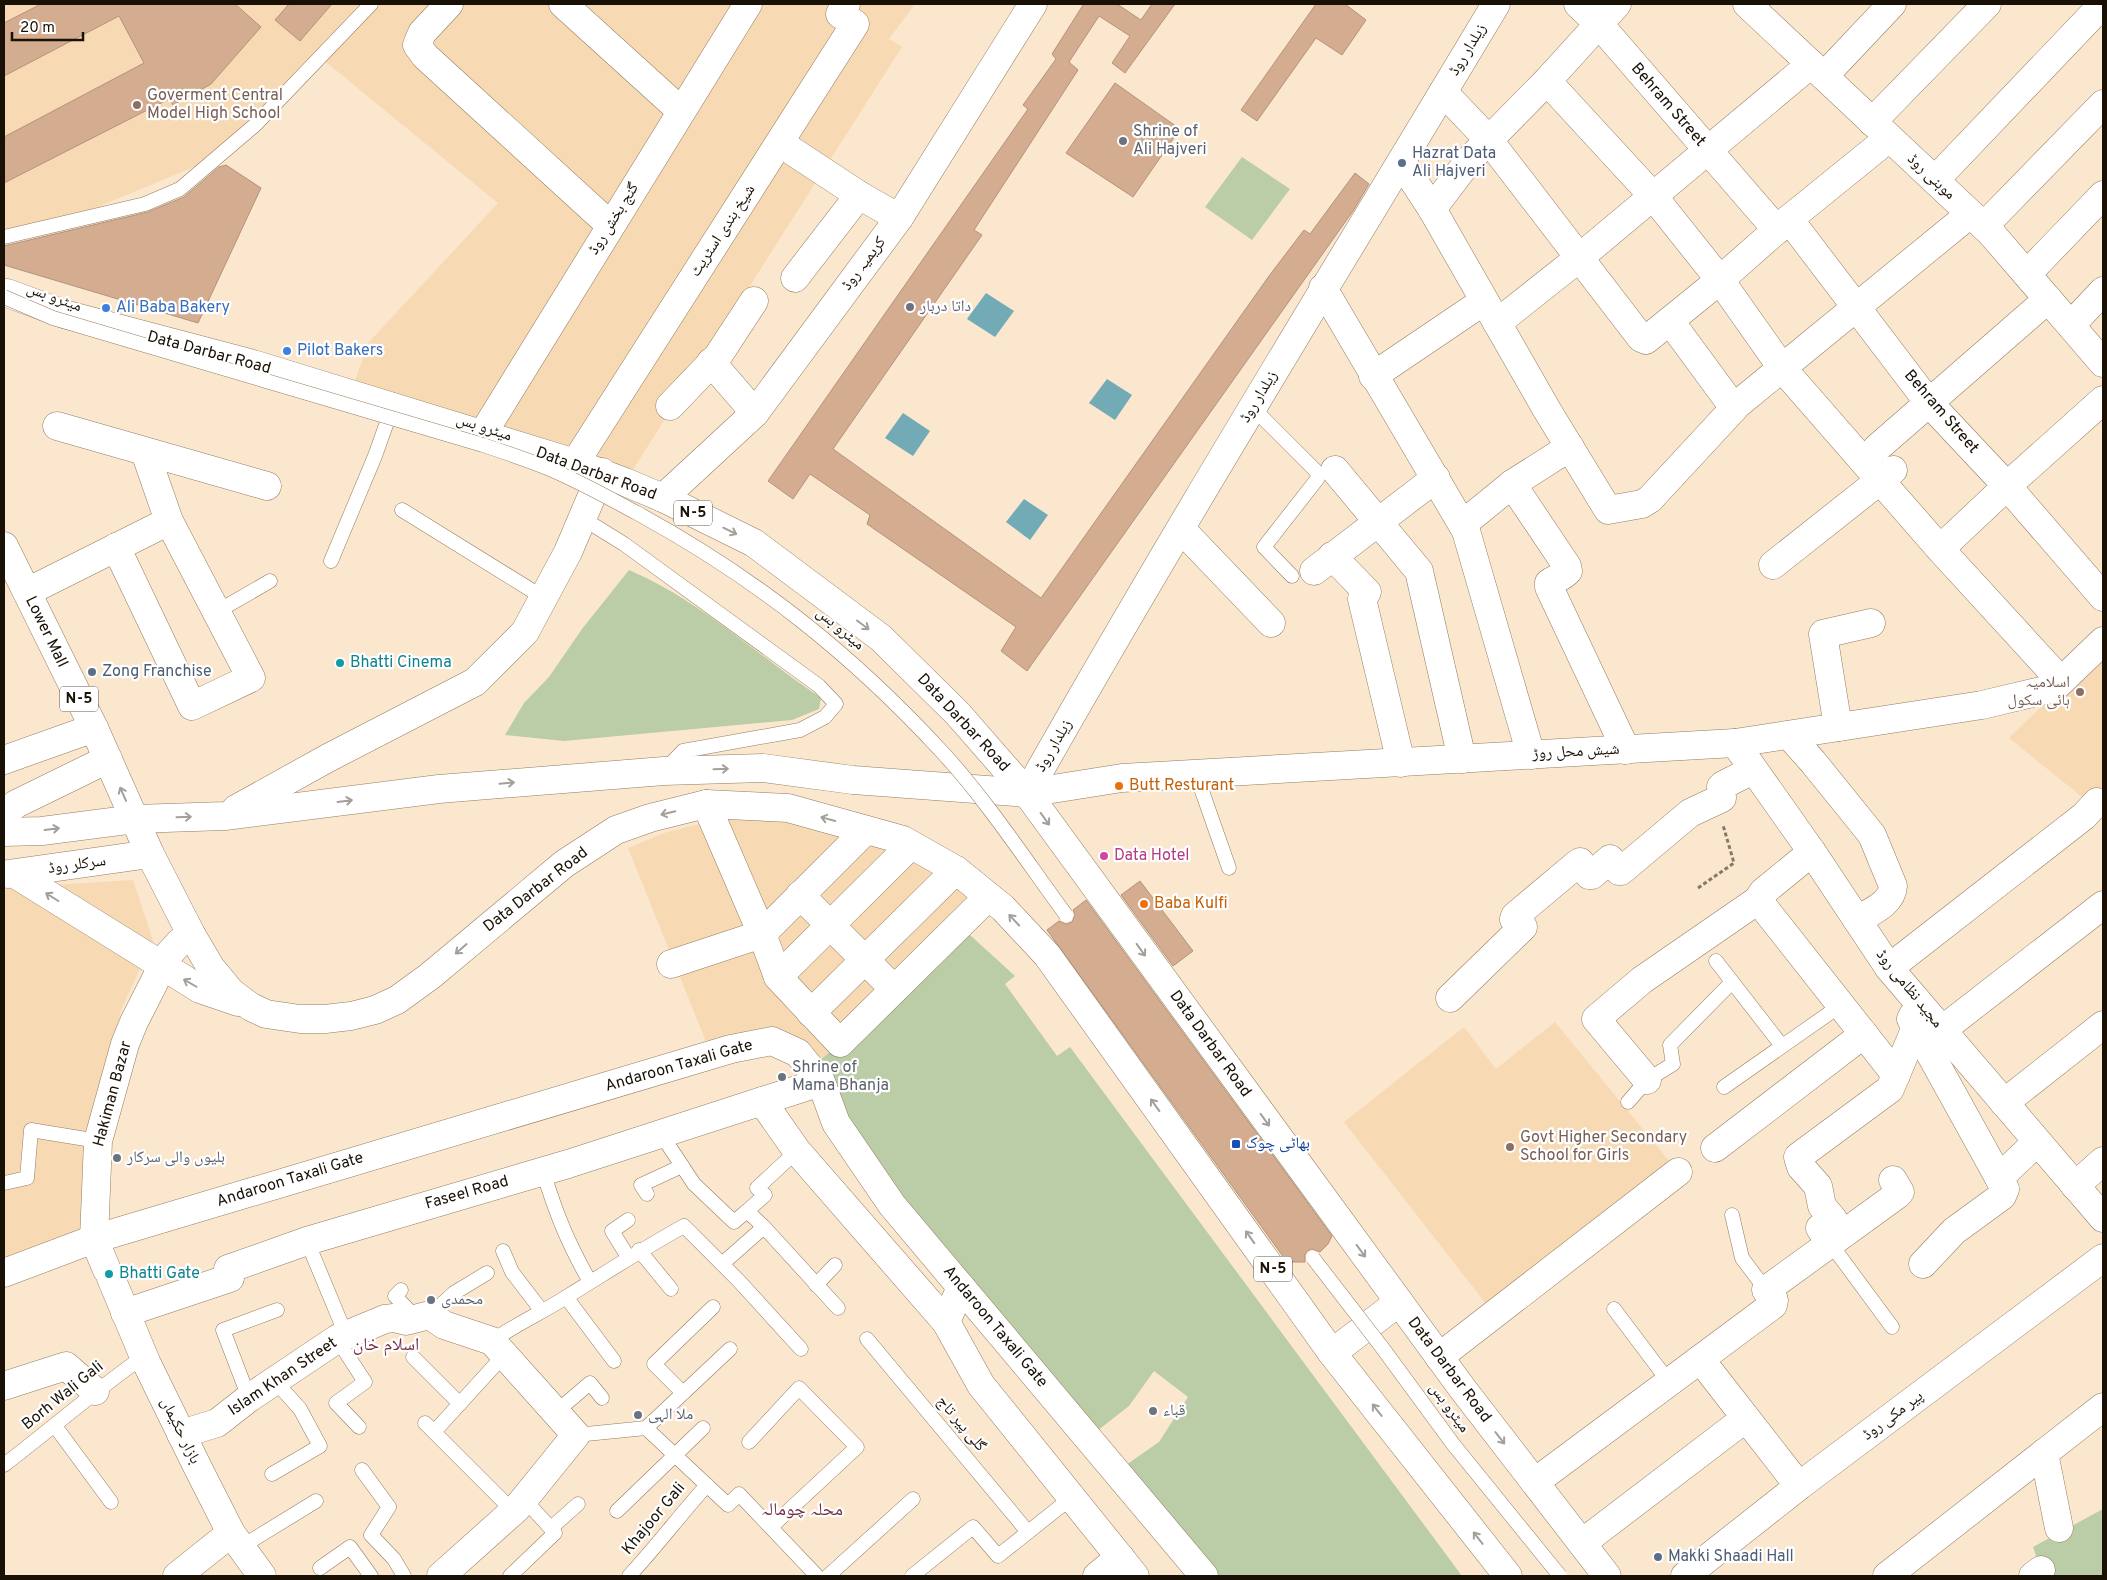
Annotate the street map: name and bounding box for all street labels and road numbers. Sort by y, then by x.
street label: زیلدار روڈ [1445,20,1491,80]
street label: Behram Street [1626,59,1710,151]
street label: موہنی روڈ [1903,150,1959,204]
street label: گنج بخش روڈ [584,179,644,259]
street label: شیخ ہندی اسٹریٹ [686,181,760,281]
street label: کریمیہ روڈ [837,233,891,295]
street label: میٹرو بس [24,279,84,317]
street label: Data Darbar Road [145,327,273,379]
street label: Behram Street [1899,366,1983,458]
street label: زیلدار روڈ [1236,367,1282,427]
street label: میٹرو بس [454,410,514,446]
street label: Data Darbar Road [533,443,659,505]
road number: N-5 [674,500,712,526]
street label: Lower Mall [20,593,72,671]
street label: میٹرو بس [812,603,868,655]
street label: Data Darbar Road [912,670,1014,776]
road number: N-5 [60,686,98,712]
street label: زیلدار روڈ [1031,716,1077,776]
street label: شیش محل روڑ [1531,740,1620,764]
street label: Data Darbar Road [480,843,592,937]
street label: سرکلر روڈ [47,851,107,879]
street label: مجید نظامی روڈ [1871,945,1947,1033]
street label: Data Darbar Road [1165,987,1255,1101]
street label: Andaroon Taxali Gate [603,1035,755,1097]
street label: Hakiman Bazar [89,1039,137,1149]
street label: Andaroon Taxali Gate [214,1148,366,1212]
street label: Faseel Road [423,1172,511,1214]
road number: N-5 [1254,1256,1292,1282]
street label: Andaroon Taxali Gate [938,1262,1052,1392]
street label: Data Darbar Road [1403,1313,1495,1427]
street label: Islam Khan Street [225,1333,341,1421]
street label: Borh Wali Gali [18,1357,108,1435]
street label: میٹرو بس [1424,1379,1474,1437]
street label: پیر مکی روڈ [1859,1386,1928,1445]
street label: گلی پیر تاج [932,1392,990,1456]
street label: بازار حکیماں [155,1394,205,1468]
street label: Khajoor Gali [618,1479,690,1559]

